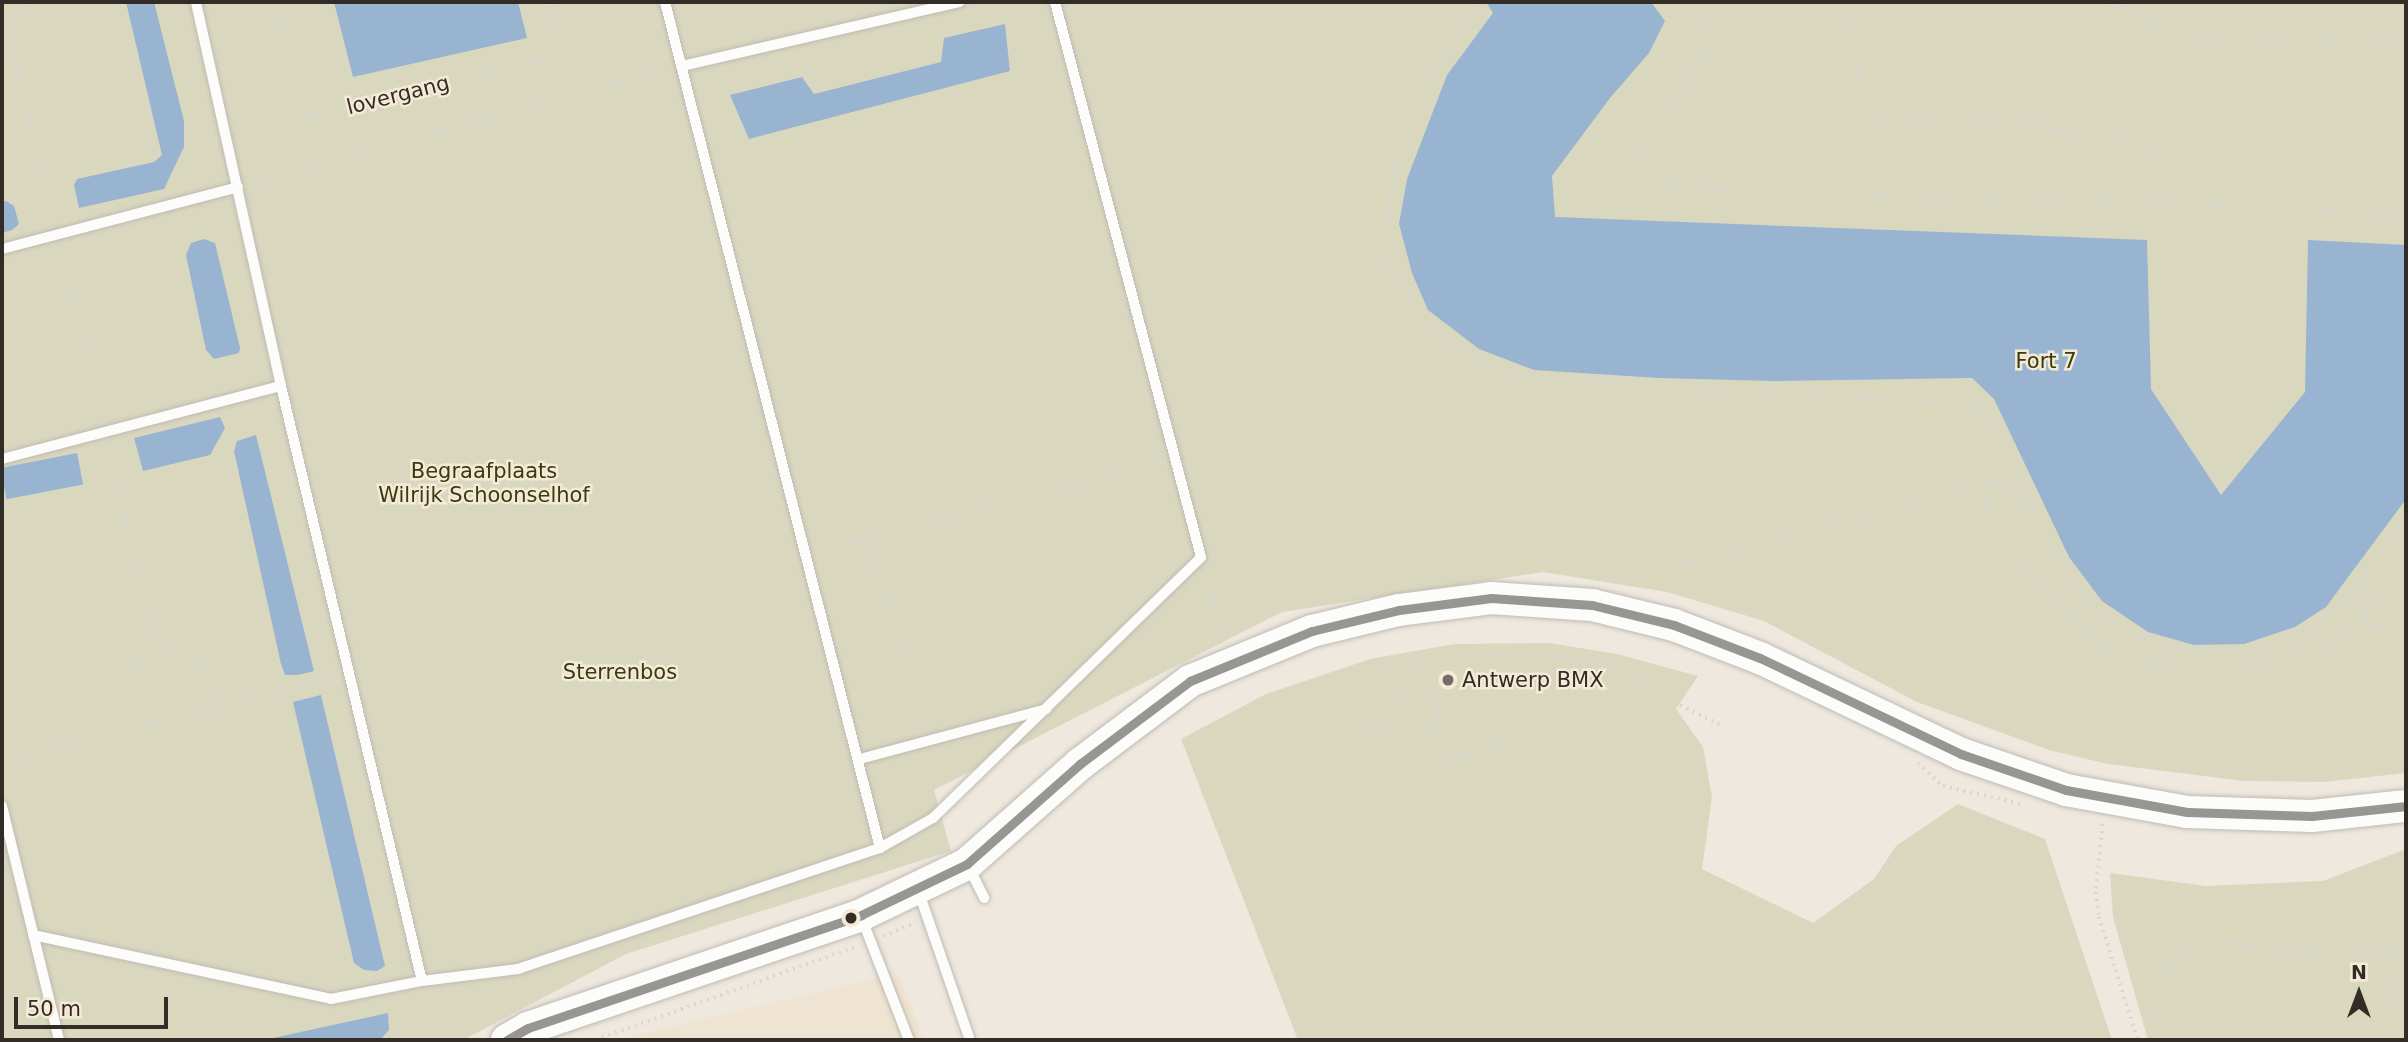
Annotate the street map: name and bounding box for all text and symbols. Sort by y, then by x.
street label: lovergang [344,70,452,120]
park label: Fort 7 [2015,348,2077,374]
park label: Begraafplaats Wilrijk Schoonselhof [378,458,590,508]
park label: Sterrenbos [563,659,677,685]
place label: Antwerp BMX [1462,667,1604,693]
marker: Antwerp BMX [1440,672,1456,688]
unlabelled marker [844,911,858,925]
north arrow [2324,958,2394,1028]
text: N [2351,961,2367,983]
scale bar [18,982,172,1026]
text: 50 m [27,997,81,1021]

